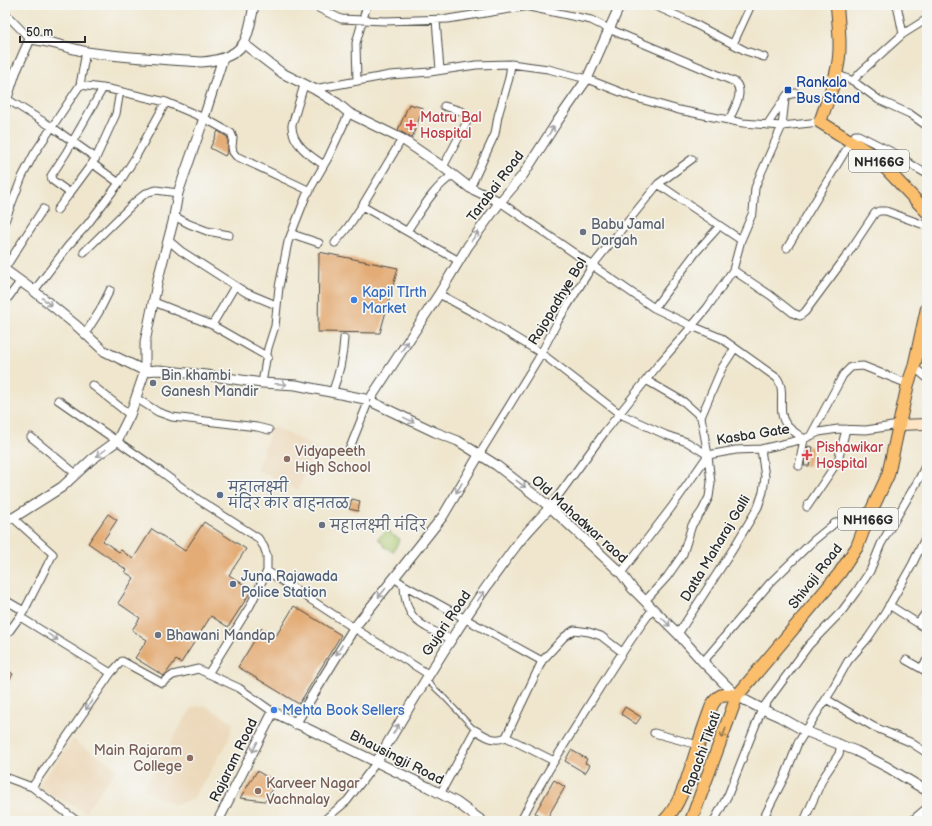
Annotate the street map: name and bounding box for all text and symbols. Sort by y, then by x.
scale bar [20,18,85,44]
text: 50 m [26,25,53,40]
place label: Rankala Bus Stand [796,74,860,107]
marker: Rankala Bus Stand [783,85,793,95]
place label: Matru Bal Hospital [420,109,482,142]
marker: Matru Bal Hospital [405,119,417,131]
one-way arrow [547,126,555,137]
street label: Tarabai Road [463,148,528,225]
road number: NH166G [849,150,909,172]
place label: Babu Jamal Dargah [591,216,665,249]
marker: Babu Jamal Dargah [578,227,588,237]
one-way arrow [471,231,479,242]
street label: Rajopadhye Bol [525,254,590,348]
place label: Kapil TIrth Market [362,284,427,317]
marker: Kapil TIrth Market [349,295,359,305]
one-way arrow [42,298,52,307]
one-way arrow [401,341,409,352]
place label: Bin khambi Ganesh Mandir [161,367,259,400]
marker: Bin khambi Ganesh Mandir [148,378,158,388]
one-way arrow [274,381,287,388]
one-way arrow [403,417,415,424]
street label: Kasba Gate [715,420,791,449]
place label: Pishawikar Hospital [816,439,884,472]
place label: Vidyapeeth High School [295,443,371,476]
one-way arrow [96,448,107,457]
marker: Pishawikar Hospital [801,449,813,461]
marker: Vidyapeeth High School [282,454,292,464]
street label: Old Mahadwar raod [528,472,631,567]
place label: महालक्ष्मी मंदिर कार वाहनतळ [227,476,350,512]
one-way arrow [516,480,527,488]
one-way arrow [455,482,463,493]
marker: महालक्ष्मी मंदिर कार वाहनतळ [215,490,225,500]
street label: Datta Maharaj Galli [677,492,754,605]
road number: NH166G [838,508,898,530]
place label: महालक्ष्मी मंदिर [329,514,428,534]
marker: महालक्ष्मी मंदिर [317,520,327,530]
street label: Shivaji Road [785,540,846,612]
place label: Juna Rajawada Police Station [241,568,338,601]
marker: Juna Rajawada Police Station [228,579,238,589]
street label: Gujari Road [418,587,475,659]
one-way arrow [378,588,387,599]
one-way arrow [477,591,485,602]
one-way arrow [661,617,671,627]
place label: Bhawani Mandap [166,627,275,644]
marker: Bhawani Mandap [153,630,163,640]
one-way arrow [48,633,59,642]
one-way arrow [335,644,343,655]
one-way arrow [85,700,94,711]
place label: Mehta Book Sellers [282,702,405,719]
marker: Mehta Book Sellers [269,705,279,715]
street label: Papachi Tikati [679,709,724,797]
street label: Rajaram Road [206,716,261,805]
one-way arrow [392,723,400,735]
street label: Bhausingji Road [347,726,447,789]
one-way arrow [720,726,728,738]
one-way arrow [251,741,258,753]
place label: Main Rajaram College [94,742,182,775]
marker: Main Rajaram College [185,753,195,763]
place label: Karveer Nagar Vachnalay [266,775,360,808]
marker: Karveer Nagar Vachnalay [253,786,263,796]

